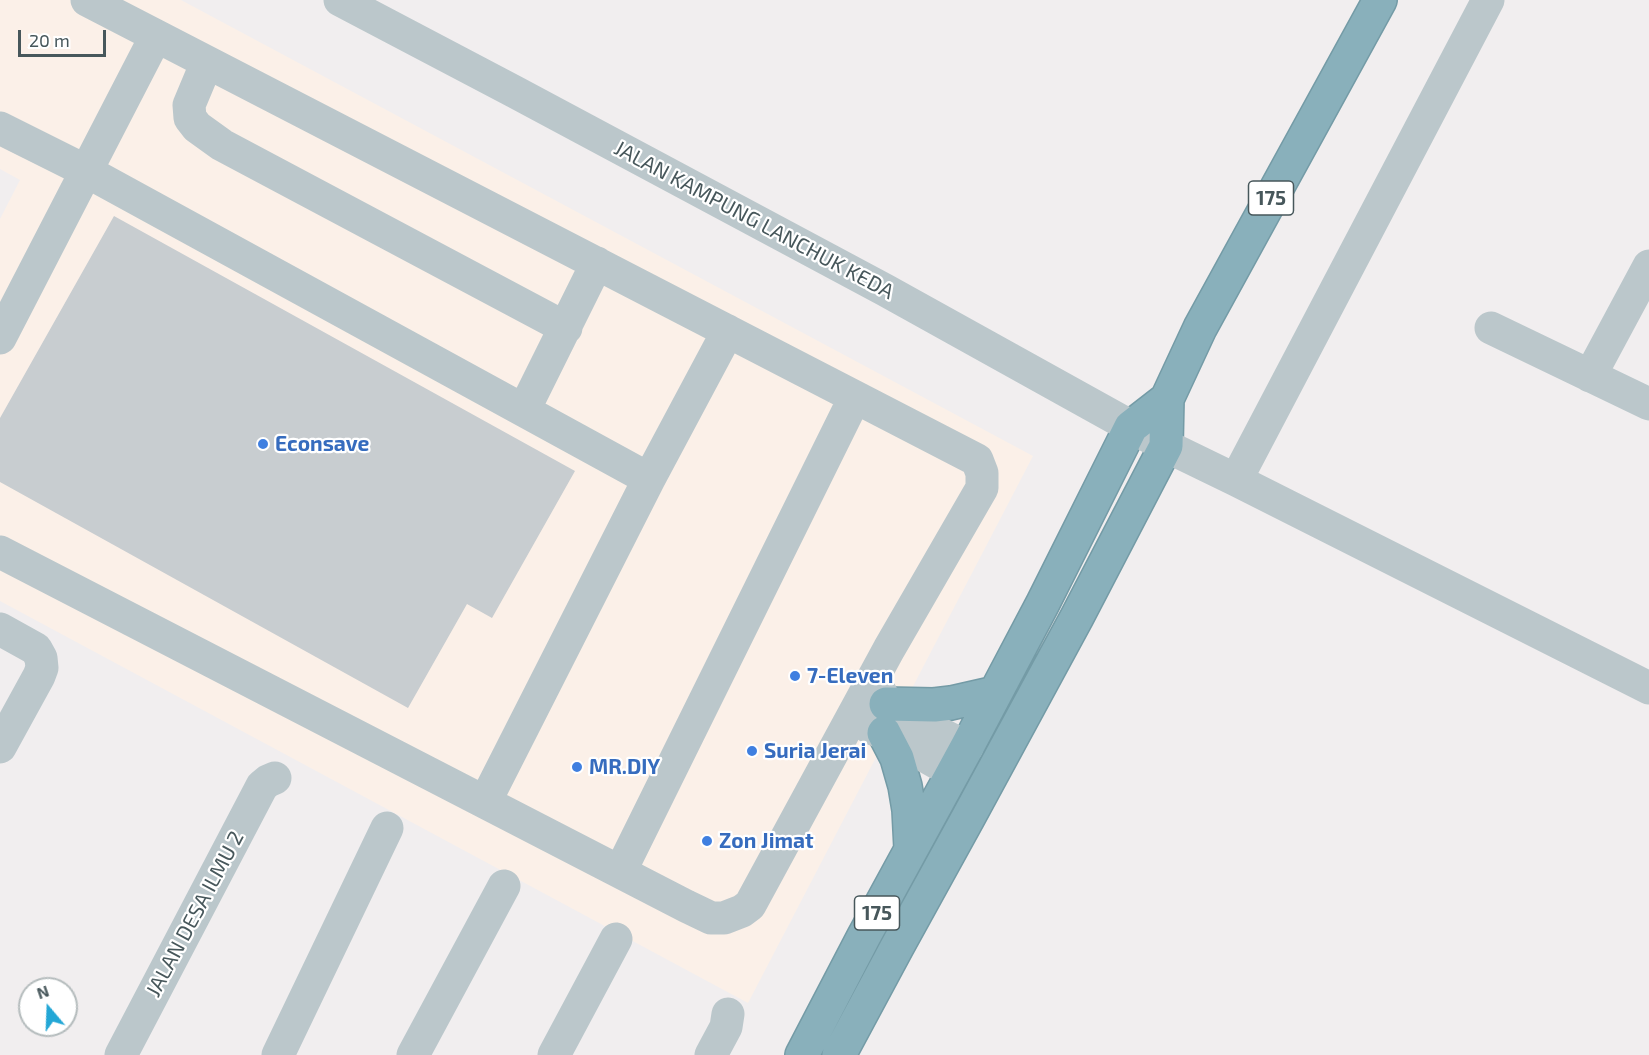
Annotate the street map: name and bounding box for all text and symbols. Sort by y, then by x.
scale bar [21,18,110,56]
text: 20 m [29,29,70,51]
street label: JALAN KAMPUNG LANCHUK KEDA [610,135,898,305]
road number: 175 [1248,181,1294,215]
place label: Econsave [275,431,369,457]
marker: Econsave [256,437,270,451]
place label: 7-Eleven [807,663,893,689]
marker: 7-Eleven [788,669,802,683]
place label: Suria Jerai [764,738,866,764]
marker: Suria Jerai [745,744,759,758]
place label: MR.DIY [589,754,660,780]
marker: MR.DIY [570,760,584,774]
street label: JALAN DESA ILMU 2 [141,827,249,1001]
place label: Zon Jimat [719,828,814,854]
marker: Zon Jimat [700,834,714,848]
road number: 175 [854,896,900,930]
north arrow [18,977,78,1037]
text: N [34,981,51,1002]

